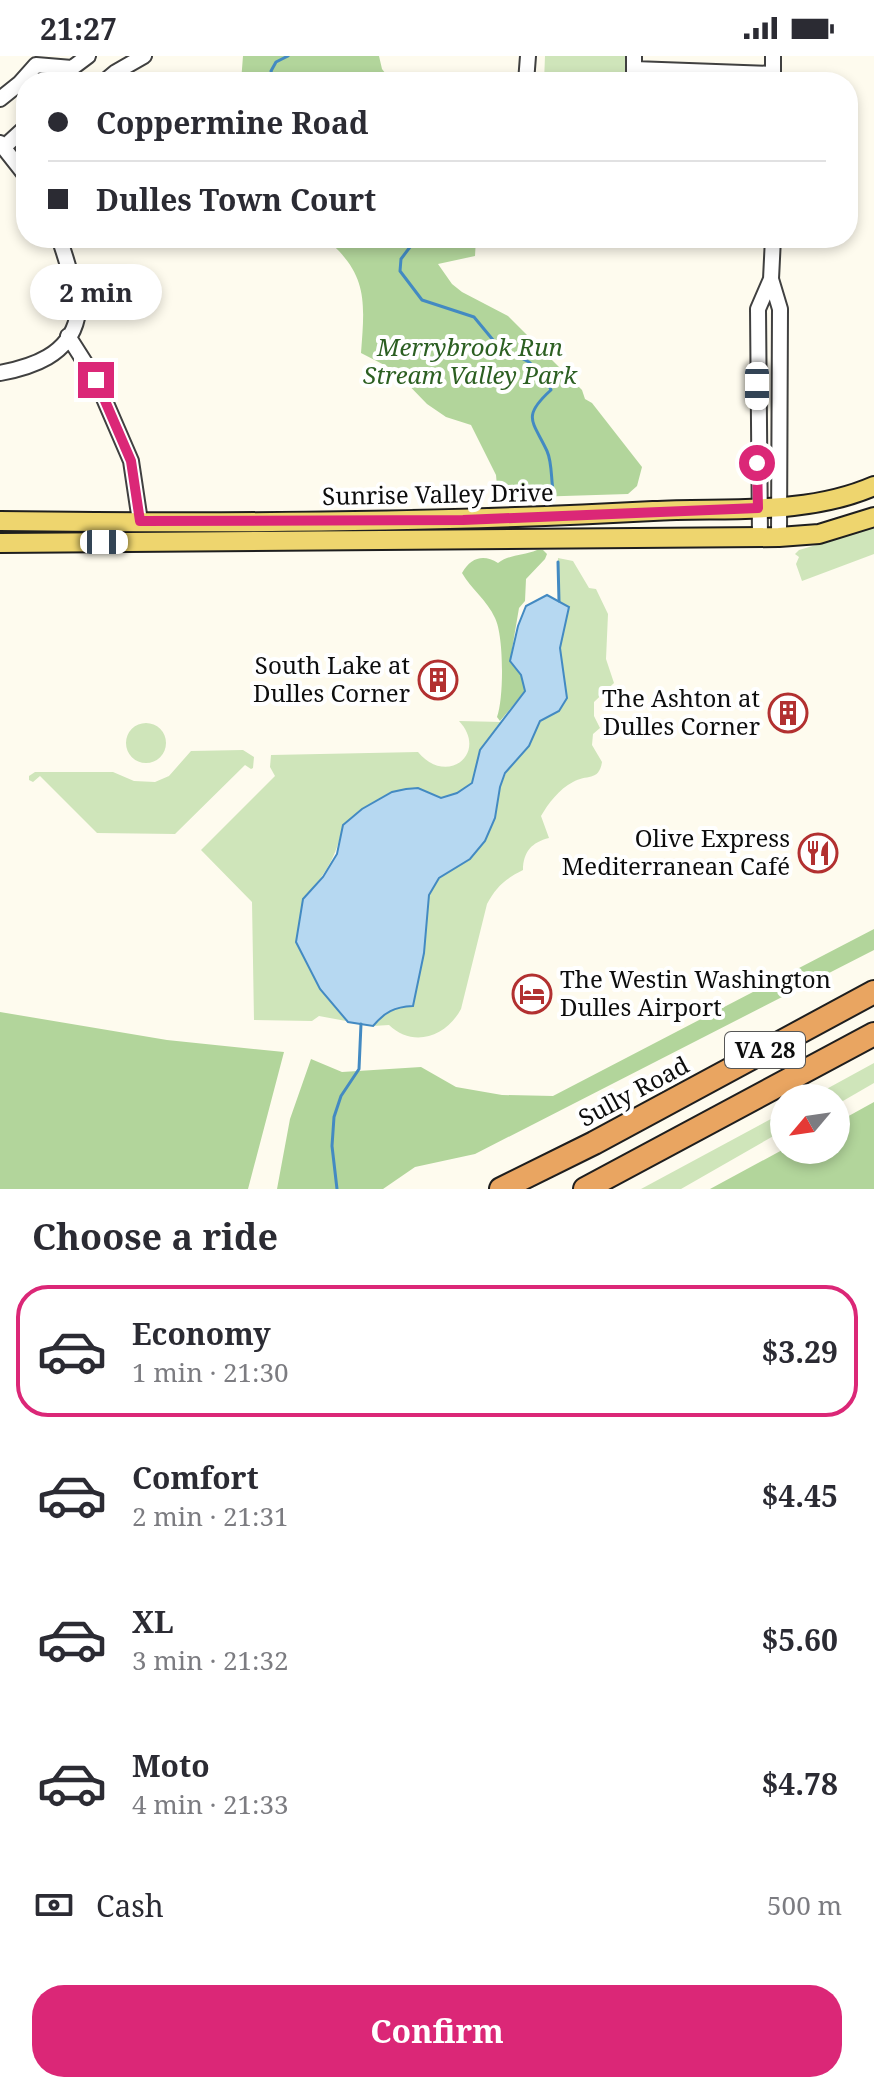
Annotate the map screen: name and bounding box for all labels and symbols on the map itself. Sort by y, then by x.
callout: 2 min [30,264,162,320]
park label: Merrybrook Run Stream Valley Park [363,330,578,391]
route end [78,362,114,398]
car [745,362,769,410]
route start [739,445,775,481]
street label: Sunrise Valley Drive [322,475,554,512]
car [80,530,128,554]
place label: South Lake at Dulles Corner [253,648,410,709]
building icon: South Lake at Dulles Corner [417,659,459,701]
place label: The Ashton at Dulles Corner [602,681,760,742]
building icon: The Ashton at Dulles Corner [767,692,809,734]
place label: Olive Express Mediterranean Café [562,821,790,882]
restaurant icon: Olive Express Mediterranean Café [797,832,839,874]
place label: The Westin Washington Dulles Airport [560,962,831,1023]
hotel icon: The Westin Washington Dulles Airport [511,973,553,1015]
road number: VA 28 [725,1032,805,1068]
street label: Sully Road [572,1048,695,1134]
north arrow [770,1084,850,1164]

